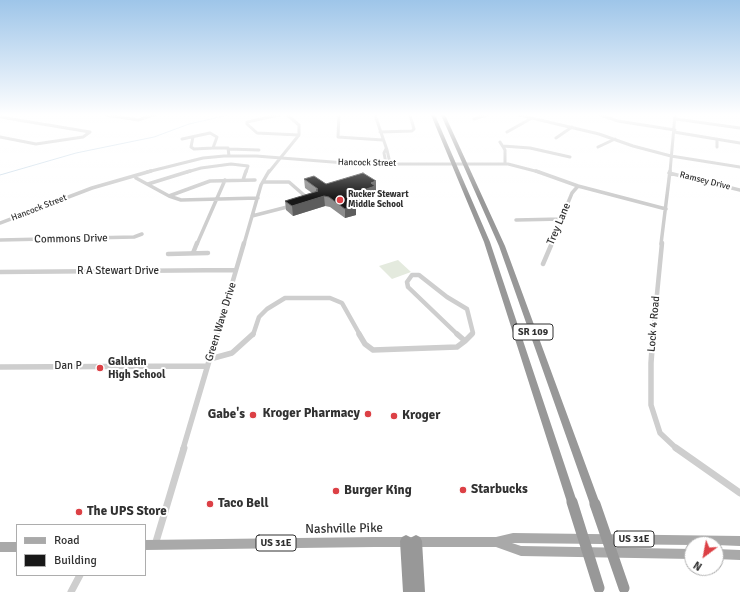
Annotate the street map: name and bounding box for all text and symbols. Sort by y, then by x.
street label: Hancock Street [338,157,396,169]
street label: Ramsey Drive [679,170,731,192]
place label: Rucker Stewart Middle School [348,190,409,211]
street label: Hancock Street [10,192,68,224]
marker: Rucker Stewart Middle School [335,195,345,205]
street label: Trey Lane [544,201,574,247]
street label: Commons Drive [34,232,108,246]
street label: R A Stewart Drive [77,264,159,278]
street label: Green Wave Drive [203,281,239,363]
street label: Lock 4 Road [645,295,663,353]
road number: SR 109 [513,324,553,340]
place label: Gallatin High School [108,355,165,381]
street label: Dan P [54,359,82,373]
marker: Gallatin High School [95,363,105,373]
place label: Kroger Pharmacy [262,406,360,422]
place label: Gabe's [208,407,245,423]
place label: Kroger [402,408,440,424]
marker: Kroger Pharmacy [363,409,373,419]
marker: Gabe's [248,410,258,420]
marker: Kroger [389,411,399,421]
place label: Starbucks [471,482,528,498]
place label: Burger King [344,483,412,499]
marker: Starbucks [458,485,468,495]
marker: Burger King [331,486,341,496]
place label: Taco Bell [218,496,268,512]
marker: Taco Bell [205,499,215,509]
place label: The UPS Store [87,504,167,520]
marker: The UPS Store [74,507,84,517]
street label: Nashville Pike [305,521,383,537]
legend [16,524,146,576]
road number: US 31E [614,531,654,547]
text: Road [54,533,80,548]
road number: US 31E [256,535,296,551]
north arrow [684,536,724,576]
text: Building [54,553,97,568]
text: N [691,558,705,573]

